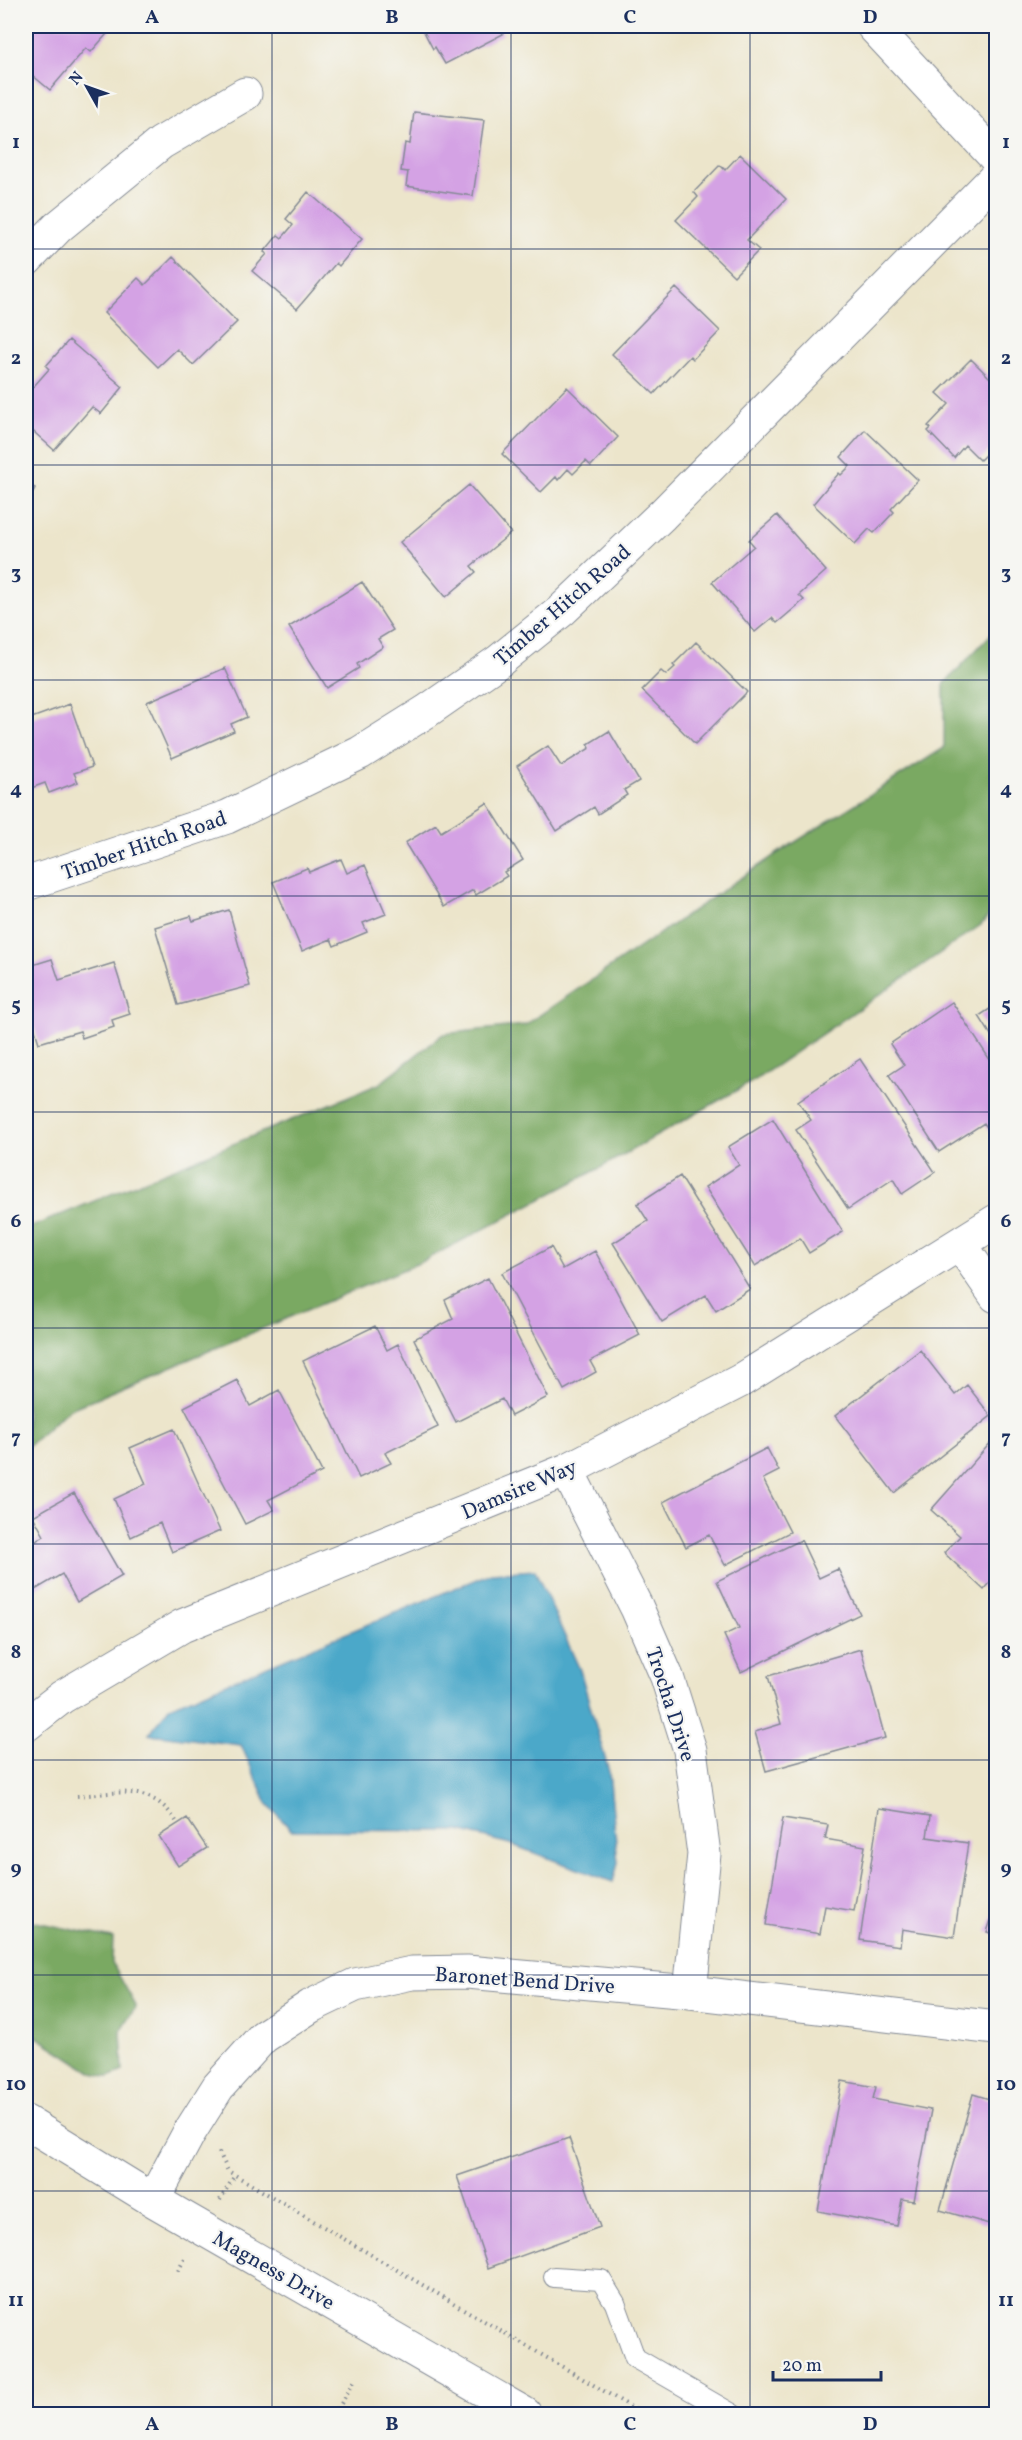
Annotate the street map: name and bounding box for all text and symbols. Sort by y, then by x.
text: A [145,4,159,32]
text: B [385,4,399,32]
text: C [624,4,637,32]
text: D [863,4,877,32]
north arrow [57,57,117,117]
text: N [65,67,89,90]
text: 1 [12,129,20,157]
text: 1 [1002,129,1010,157]
text: 2 [11,345,21,373]
text: 2 [1001,345,1011,373]
street label: Timber Hitch Road [488,538,638,674]
text: 3 [11,560,21,588]
text: 3 [1001,560,1011,588]
text: 4 [10,776,22,804]
text: 4 [1000,776,1012,804]
street label: Timber Hitch Road [58,805,231,888]
text: 5 [11,992,21,1020]
text: 5 [1001,992,1011,1020]
text: 6 [11,1208,22,1236]
text: 6 [1001,1208,1012,1236]
text: 7 [11,1424,21,1452]
text: 7 [1001,1424,1011,1452]
street label: Damsire Way [457,1453,582,1528]
text: 8 [11,1639,21,1667]
text: 8 [1001,1639,1011,1667]
street label: Trocha Drive [637,1644,702,1765]
text: 9 [10,1855,22,1883]
text: 9 [1000,1855,1012,1883]
street label: Baronet Bend Drive [434,1961,616,2002]
text: 10 [6,2071,26,2099]
text: 10 [996,2071,1016,2099]
street label: Magness Drive [207,2225,340,2318]
text: 11 [8,2287,24,2315]
text: 11 [998,2287,1014,2315]
scale bar [773,2344,881,2382]
text: 20 m [782,2354,822,2379]
text: A [145,2411,159,2439]
text: B [385,2411,399,2439]
text: C [624,2411,637,2439]
text: D [863,2411,877,2439]

